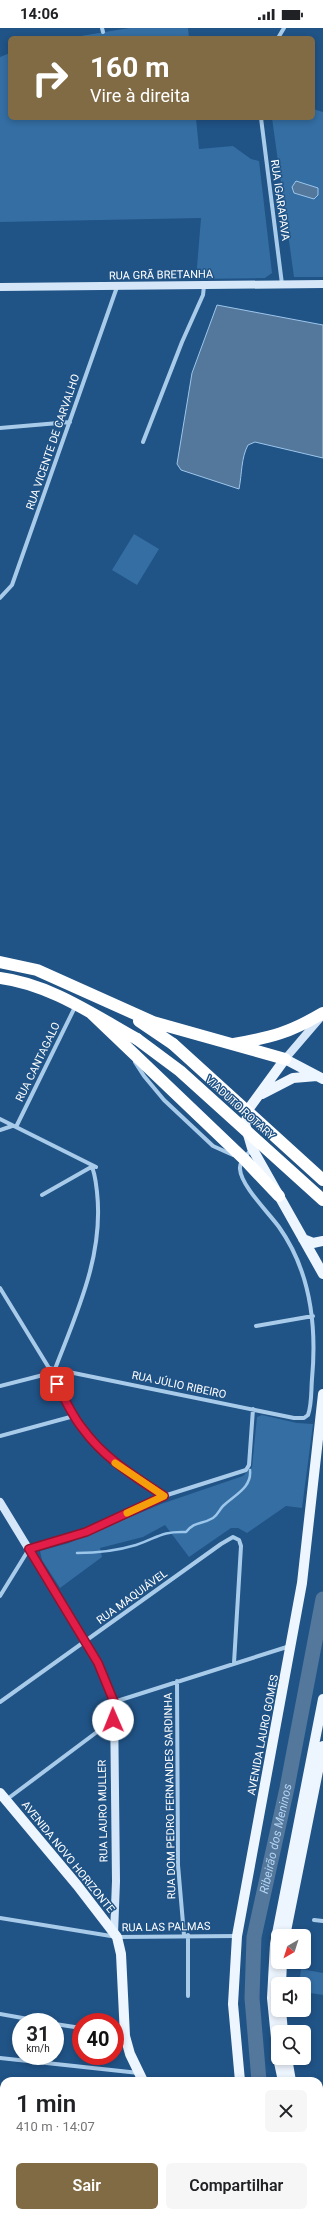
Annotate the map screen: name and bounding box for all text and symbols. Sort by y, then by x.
text: 14:06 [20,5,59,23]
text: 160 m [90,51,169,84]
icon: right [24,52,76,104]
text: Vire à direita [90,85,190,106]
street label: RUA IGARAPAVA [268,158,292,242]
street label: RUA GRÃ BRETANHA [109,268,214,282]
street label: RUA VICENTE DE CARVALHO [24,372,82,512]
street label: RUA CANTAGALO [13,1020,63,1104]
street label: VIADUTO ROTARY [203,1073,278,1143]
pin [40,1367,74,1401]
street label: RUA JÚLIO RIBEIRO [131,1369,227,1401]
icon: arrive [46,1373,68,1395]
street label: RUA MAQUIÁVEL [94,1567,170,1627]
street label: AVENIDA LAURO GOMES [245,1673,281,1796]
street label: RUA DOM PEDRO FERNANDES SARDINHA [162,1692,178,1899]
position arrow [92,1699,134,1741]
street label: RUA LAURO MULLER [96,1759,110,1862]
water label: Ribeirão dos Meninos [257,1783,295,1895]
street label: AVENIDA NOVO HORIZONTE [19,1798,117,1916]
street label: RUA LAS PALMAS [121,1920,211,1934]
north arrow [271,1929,311,1969]
map controls [271,1929,311,2065]
button: sound [271,1977,311,2017]
speed limit sign: 40 [72,2013,124,2065]
text: 31 [27,2022,49,2046]
button: search [271,2025,311,2065]
text: km/h [26,2043,50,2054]
text: 1 min [16,2090,76,2118]
button: close [265,2090,307,2132]
text: 410 m · 14:07 [16,2119,95,2134]
button: Sair [16,2163,158,2209]
button: Compartilhar [166,2163,307,2209]

